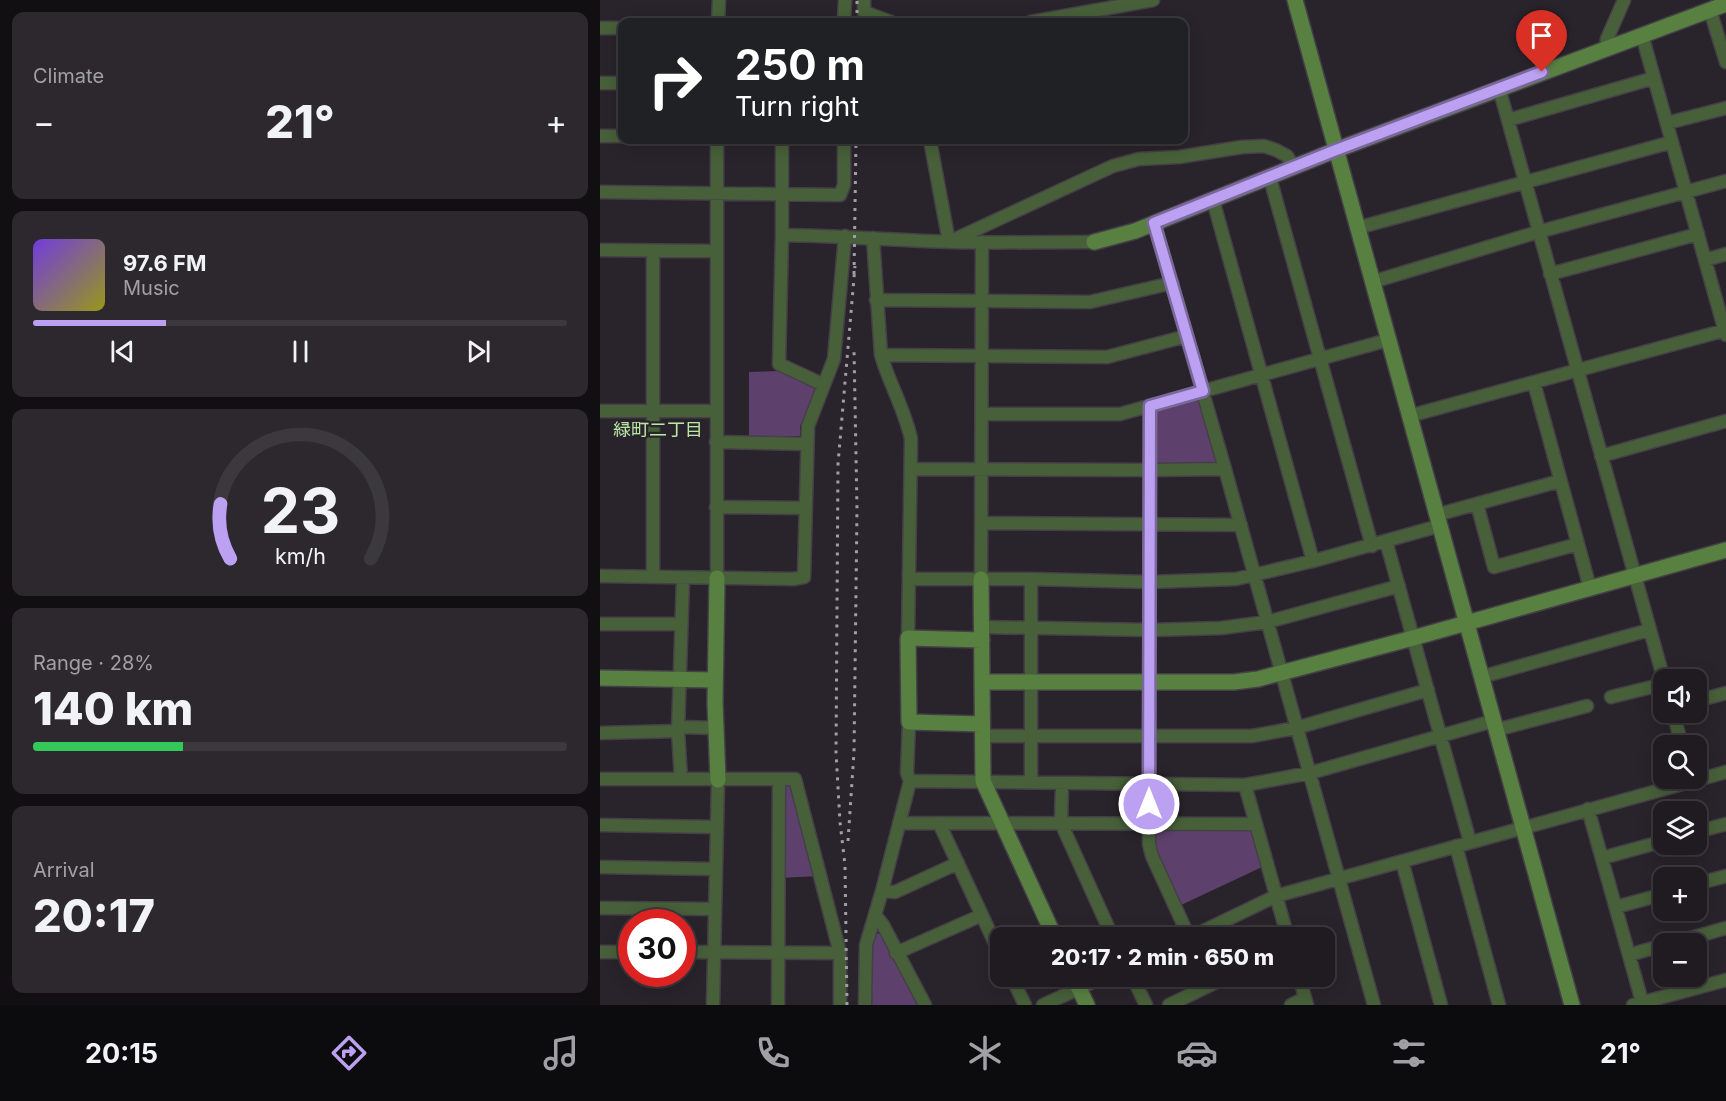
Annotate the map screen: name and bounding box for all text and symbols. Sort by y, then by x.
pin [1516,10,1567,72]
icon: arrive [1525,19,1558,52]
text: 250 m [735,39,865,90]
icon: right [636,42,714,120]
text: Climate [33,64,104,88]
text: Turn right [735,90,859,123]
text: 21° [265,94,335,149]
text: − [33,102,55,142]
text: + [545,102,567,142]
text: 97.6 FM [123,250,207,276]
text: Music [123,276,180,300]
icon: previous [106,335,139,368]
icon: pause [284,335,317,368]
icon: next [462,335,495,368]
district label: 緑町二丁目 [613,419,703,440]
text: 23 [260,474,340,549]
text: km/h [275,544,325,570]
text: Range · 28% [33,651,154,675]
map controls [1653,669,1707,987]
button: sound [1653,669,1707,723]
text: 140 km [33,681,193,736]
button: search [1653,735,1707,789]
position arrow [1117,772,1181,836]
button: layers [1653,801,1707,855]
text: Arrival [33,858,95,882]
button: + [1653,867,1707,921]
text: 20:17 [33,888,155,943]
speed limit sign: 30 [618,909,696,987]
button: − [1653,933,1707,987]
text: 20:17 · 2 min · 650 m [1051,944,1274,970]
icon: directions [328,1032,370,1074]
icon: music [540,1032,582,1074]
icon: phone [752,1032,794,1074]
icon: climate [964,1032,1006,1074]
icon: car [1176,1032,1218,1074]
icon: filters [1388,1032,1430,1074]
text: 20:15 [85,1037,158,1070]
text: 21° [1600,1037,1641,1070]

